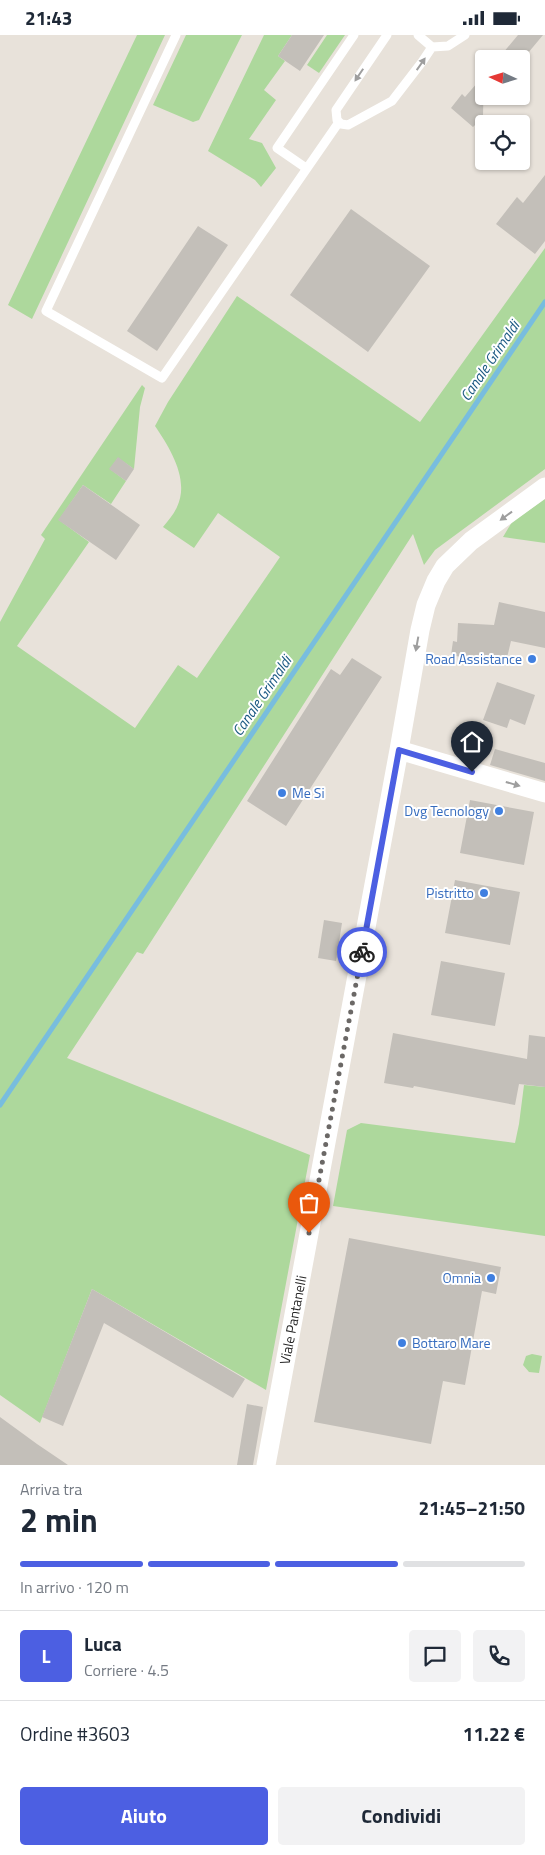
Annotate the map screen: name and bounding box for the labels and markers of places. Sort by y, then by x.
place label: Road Assistance [425,648,522,669]
marker: Road Assistance [526,653,538,665]
pin [451,721,493,772]
place label: Me Si [292,782,325,803]
marker: Me Si [276,787,288,799]
place label: Dvg Tecnology [404,800,489,821]
marker: Dvg Tecnology [493,805,505,817]
place label: Pistritto [426,882,474,903]
marker: Pistritto [478,887,490,899]
pin [288,1182,330,1233]
place label: Omnia [442,1267,481,1288]
marker: Omnia [485,1272,497,1284]
place label: Bottaro Mare [412,1332,491,1353]
marker: Bottaro Mare [396,1337,408,1349]

